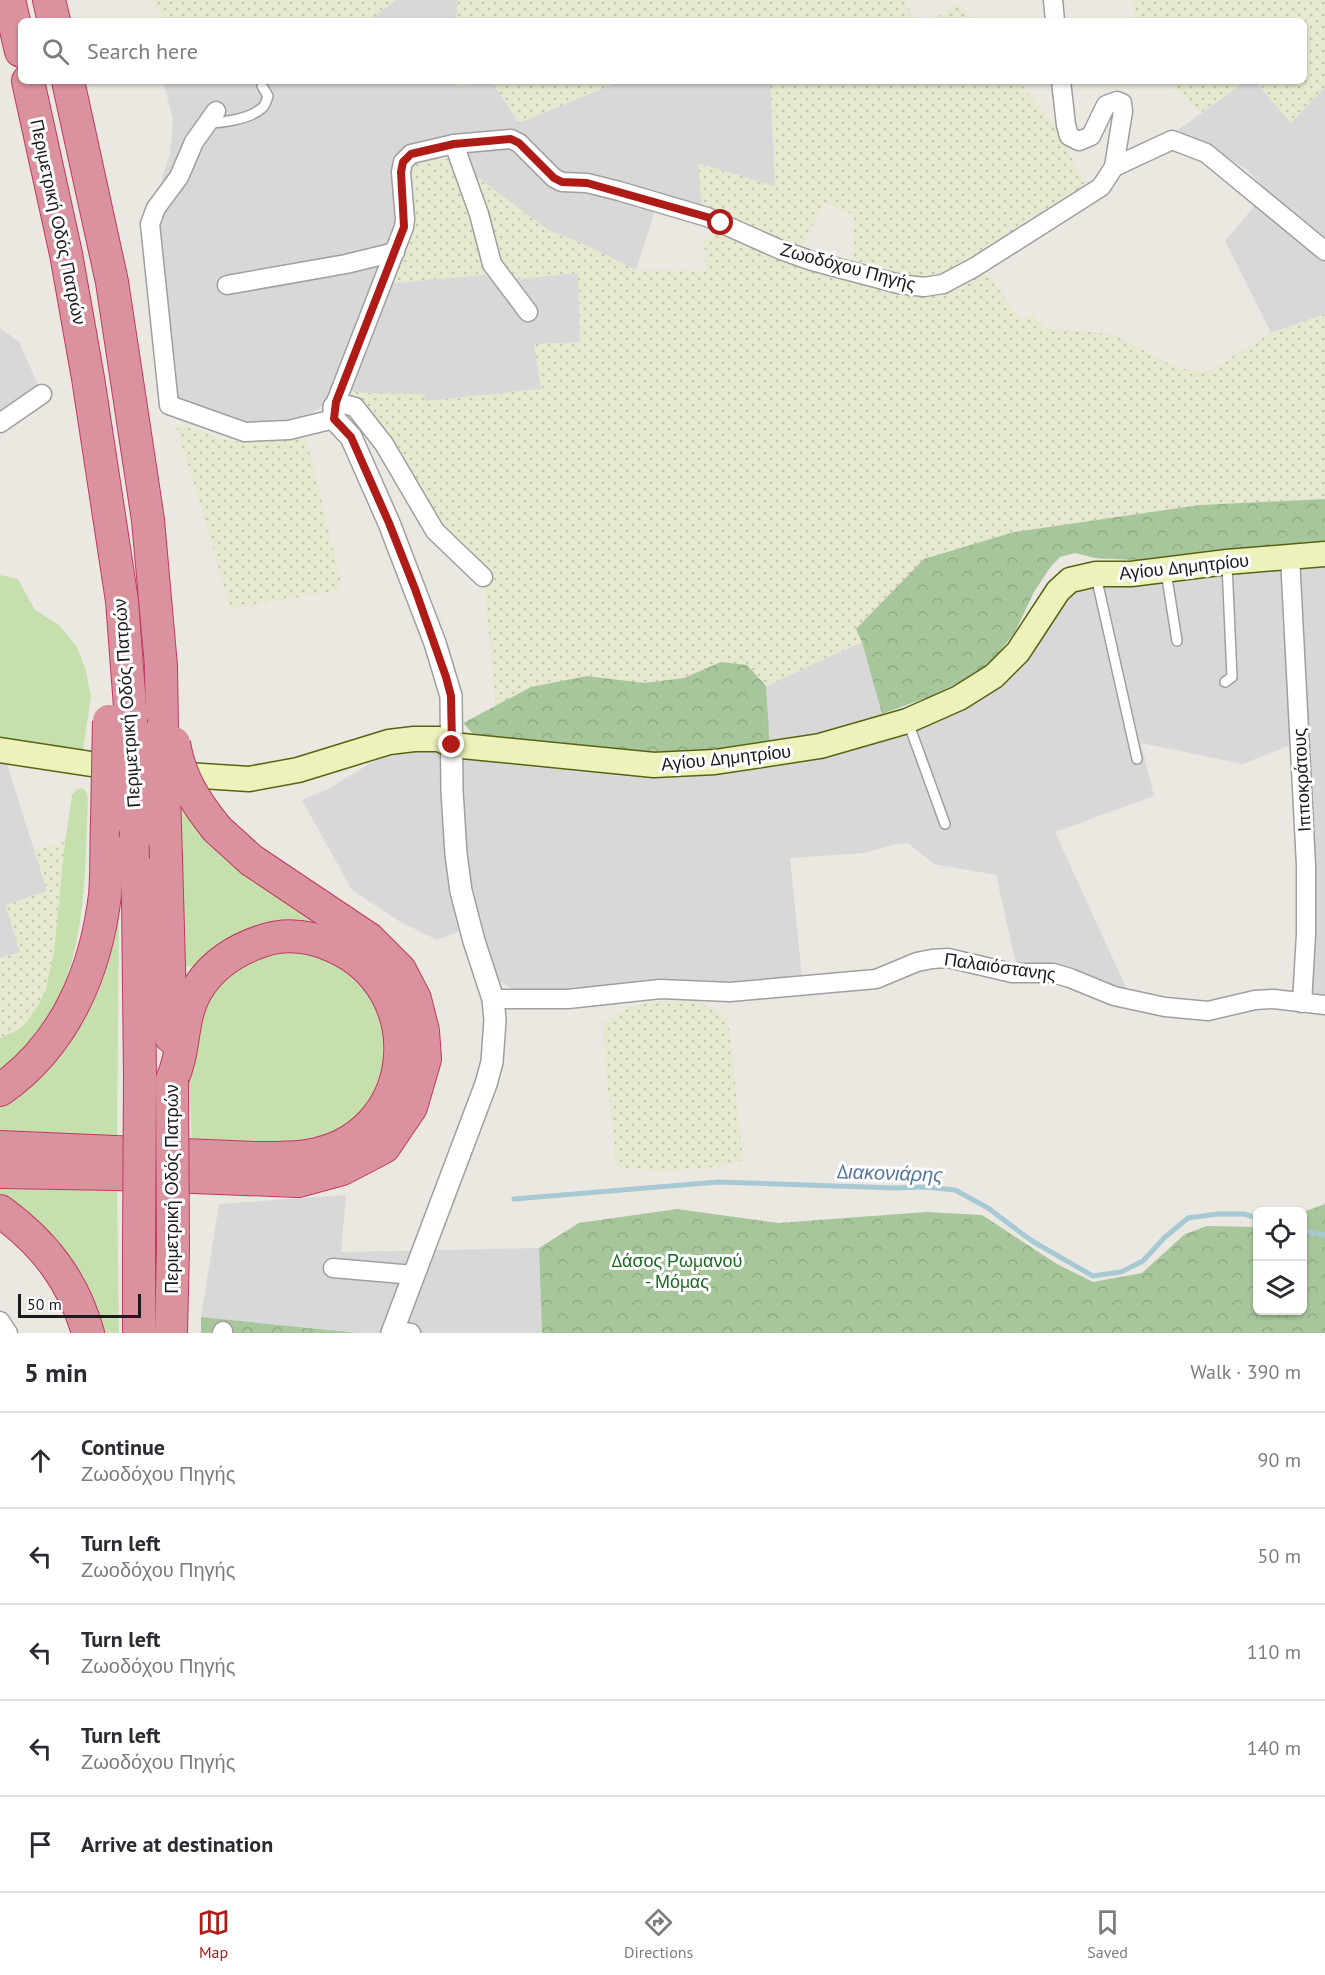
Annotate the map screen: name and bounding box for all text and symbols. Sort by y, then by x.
search box [18,18,1307,84]
icon: search [39,35,72,68]
text: Search here [87,37,198,65]
street label: Περιμετρική Οδός Πατρών [25,117,92,327]
route start [707,209,733,235]
street label: Ζωοδόχου Πηγής [778,237,919,296]
street label: Αγίου Δημητρίου [1118,548,1250,585]
street label: Περιμετρική Οδός Πατρών [108,598,145,808]
street label: Ιπποκράτους [1287,727,1316,833]
route end [438,731,464,757]
street label: Αγίου Δημητρίου [660,739,792,776]
street label: Παλαιόστανης [943,947,1058,986]
street label: Περιμετρική Οδός Πατρών [160,1084,183,1294]
water label: Διακονιάρης [836,1158,944,1188]
map controls [1253,1207,1307,1315]
button: locate [1253,1207,1307,1261]
park label: Δάσος Ρωμανού - Μόμας [612,1249,742,1293]
button: layers [1253,1261,1307,1315]
scale bar [18,1291,141,1318]
text: 50 m [27,1294,62,1314]
text: 5 min [24,1356,87,1389]
text: Walk · 390 m [1190,1359,1301,1385]
text: Continue [81,1433,165,1461]
icon: ahead [24,1444,57,1477]
text: 90 m [1258,1447,1301,1473]
text: Ζωοδόχου Πηγής [81,1461,235,1487]
text: Turn left [81,1529,161,1557]
icon: left [24,1540,57,1573]
text: 50 m [1258,1543,1301,1569]
text: Ζωοδόχου Πηγής [81,1557,235,1583]
text: Turn left [81,1625,161,1653]
icon: left [24,1636,57,1669]
text: 110 m [1247,1639,1301,1665]
text: Ζωοδόχου Πηγής [81,1653,235,1679]
text: Turn left [81,1721,161,1749]
icon: left [24,1732,57,1765]
text: 140 m [1247,1735,1301,1761]
text: Ζωοδόχου Πηγής [81,1749,235,1775]
icon: arrive [24,1828,57,1861]
text: Arrive at destination [81,1830,273,1858]
tab: Map [197,1906,230,1962]
tab: Directions [624,1906,693,1962]
tab: Saved [1087,1906,1128,1962]

